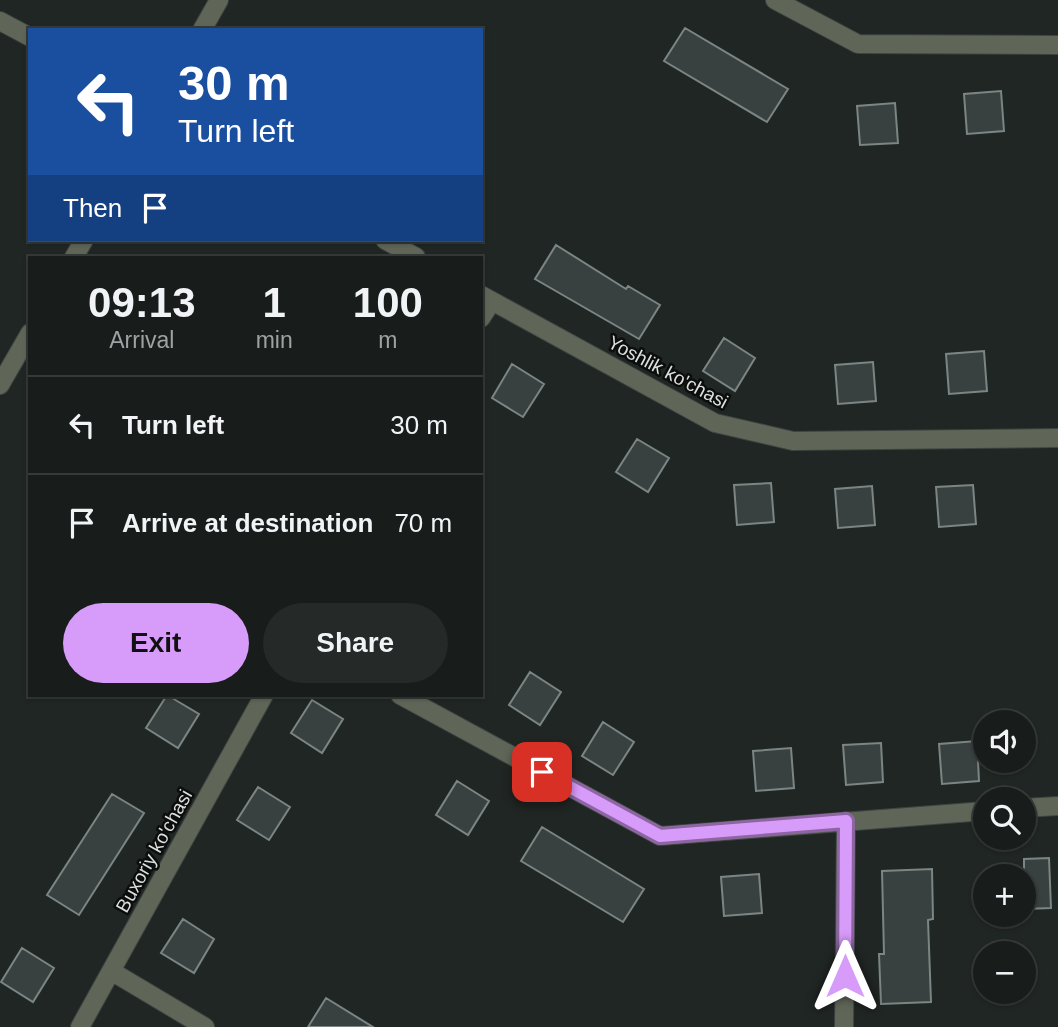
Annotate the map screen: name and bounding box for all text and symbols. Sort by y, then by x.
icon: left [63,56,154,147]
text: 30 m [178,56,290,110]
text: Turn left [178,113,294,149]
icon: arrive [136,189,174,227]
text: Then [63,193,122,223]
text: 09:13 [88,279,196,326]
text: 1 [262,279,286,326]
text: 100 [353,279,423,326]
text: Arrival [109,327,174,353]
text: min [256,327,293,353]
text: m [378,327,397,353]
street label: Yoshlik ko'chasi [604,332,732,412]
icon: left [63,406,101,444]
text: Turn left [122,410,224,440]
text: 30 m [390,410,448,440]
icon: arrive [63,504,101,542]
text: Arrive at destination [122,508,373,538]
text: 70 m [394,508,452,538]
button: Exit [63,603,249,683]
button: Share [263,603,448,683]
map controls [973,710,1036,1004]
button: sound [973,710,1036,773]
pin [512,742,572,802]
icon: arrive [523,753,561,791]
street label: Buxoriy ko'chasi [112,786,196,916]
button: search [973,787,1036,850]
button: + [973,864,1036,927]
position arrow [808,939,882,1013]
button: − [973,941,1036,1004]

